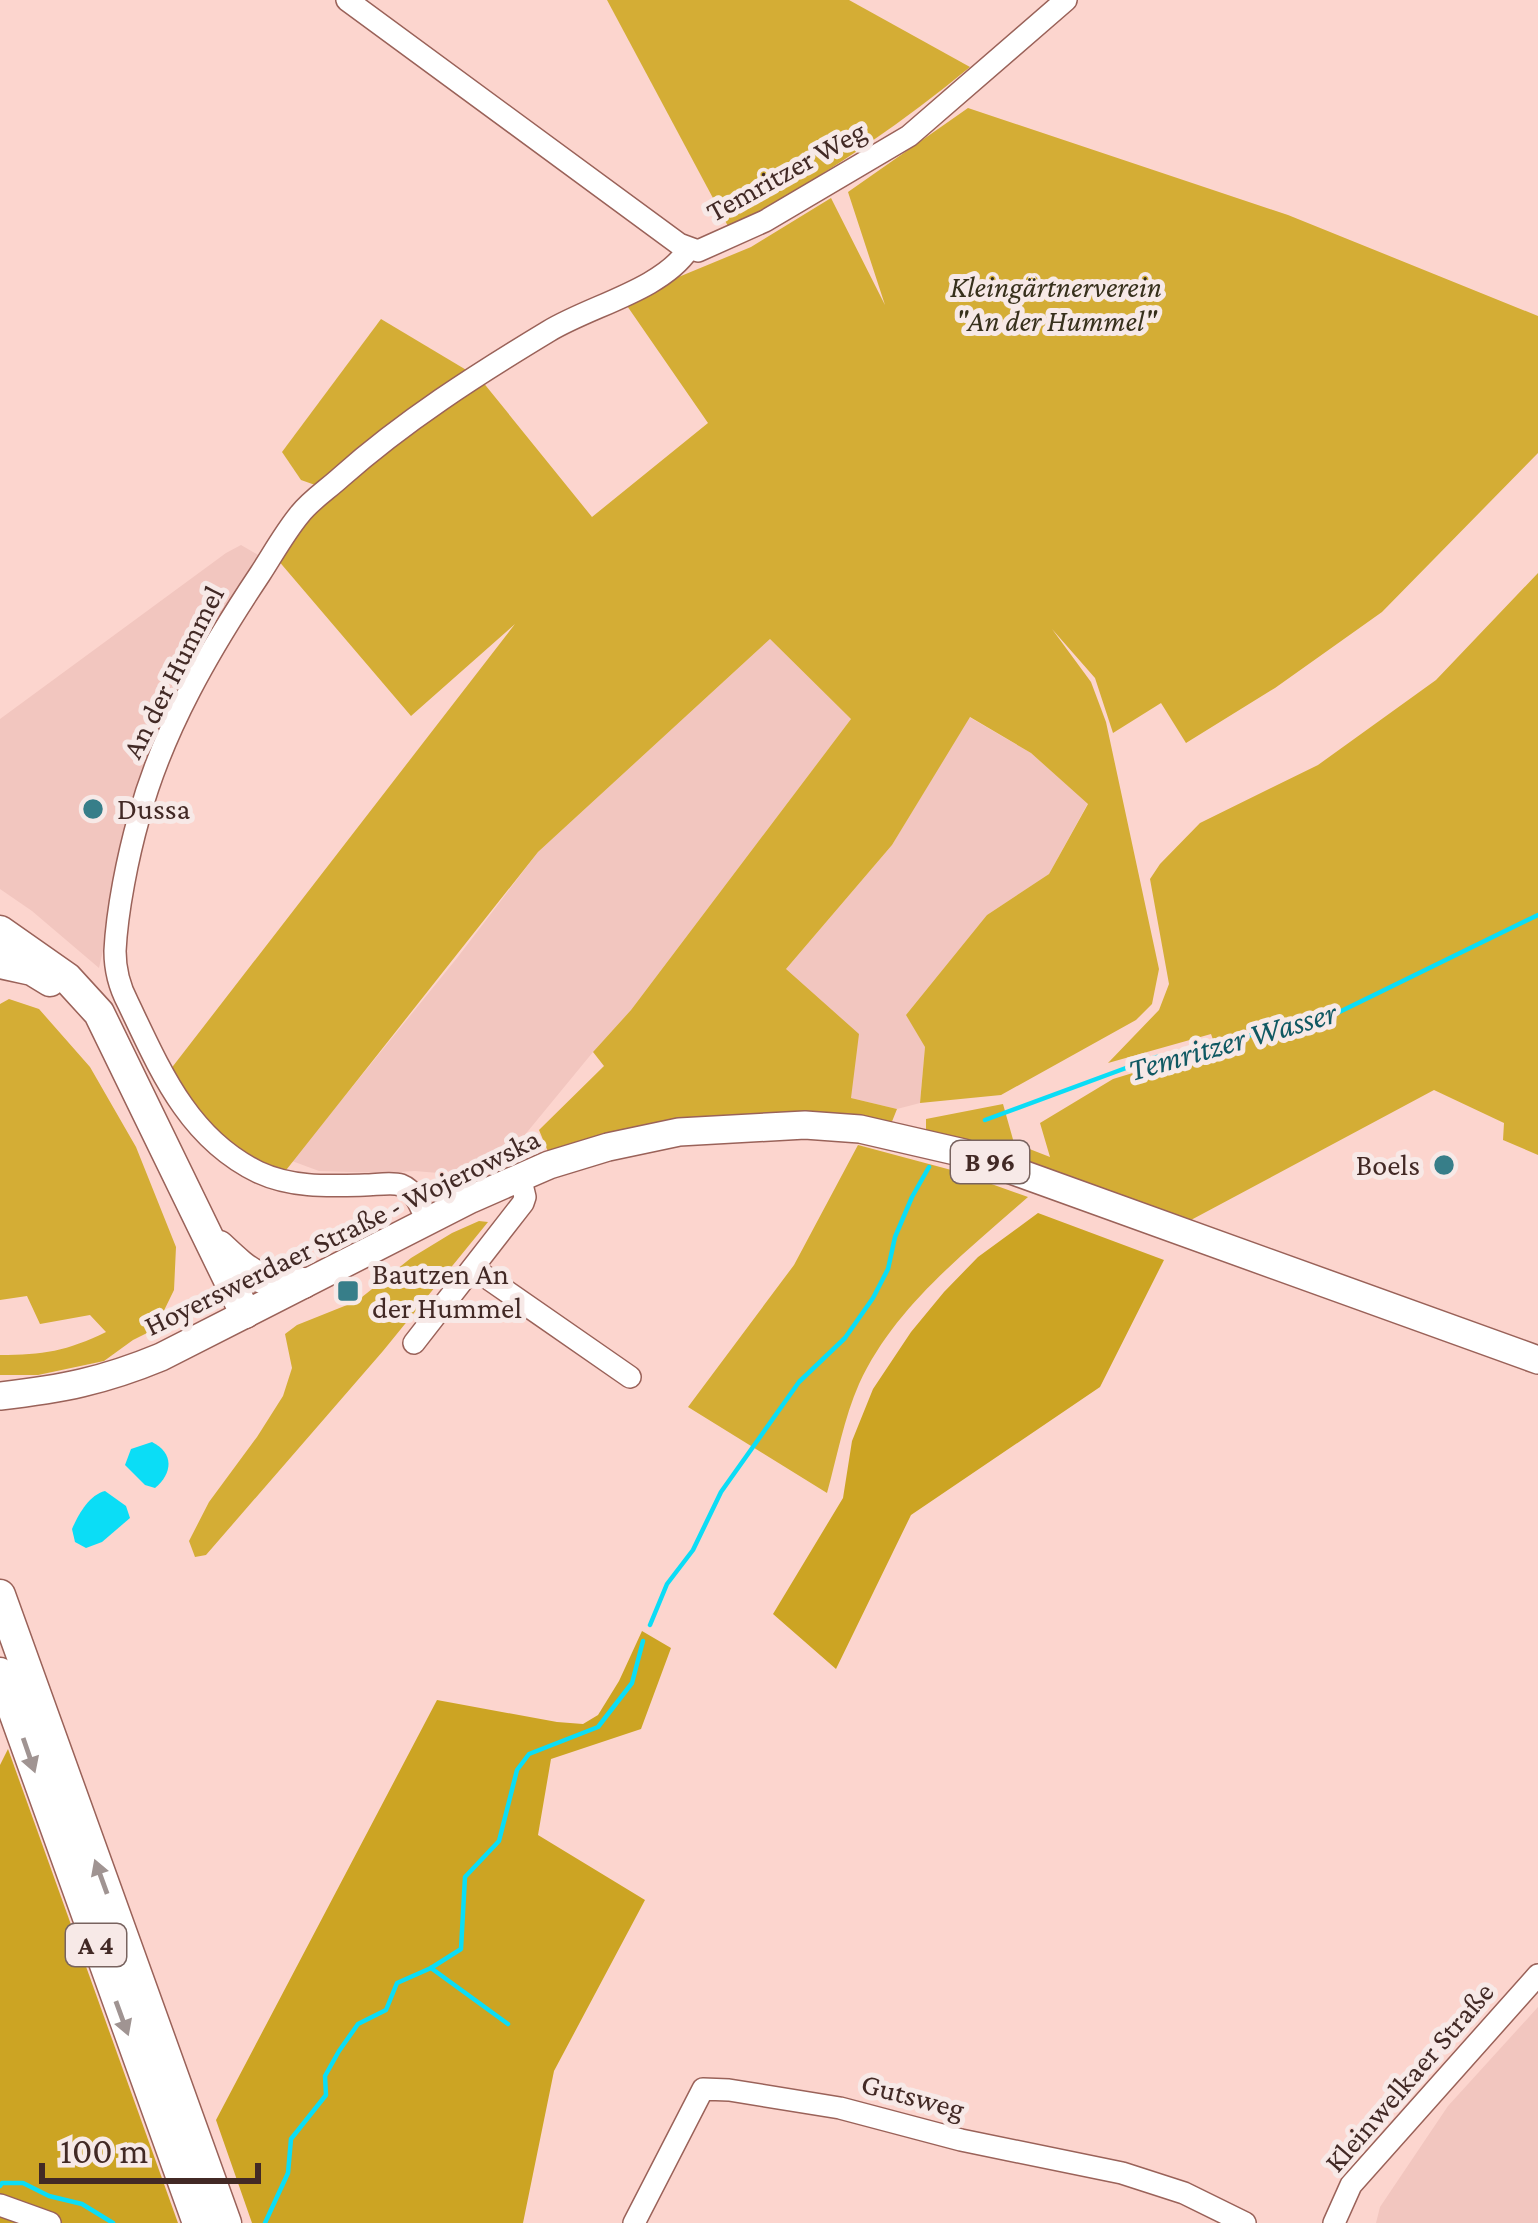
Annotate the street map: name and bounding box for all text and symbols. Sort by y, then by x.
street label: Temritzer Weg [700,113,872,229]
park label: Kleingärtnerverein "An der Hummel" [950,270,1162,337]
street label: An der Hummel [115,580,230,763]
place label: Dussa [117,792,190,825]
marker: Dussa [80,796,106,822]
water label: Temritzer Wasser [1124,993,1342,1088]
street label: Hoyerswerdaer Straße - Wojerowska [139,1121,545,1343]
road number: B 96 [951,1141,1029,1183]
place label: Boels [1356,1148,1420,1181]
marker: Boels [1431,1152,1457,1178]
place label: Bautzen An der Hummel [372,1257,522,1324]
marker: Bautzen An der Hummel [335,1278,361,1304]
one-way arrow [20,1737,39,1773]
one-way arrow [91,1859,109,1895]
road number: A 4 [66,1924,126,1966]
street label: Kleinwelkaer Straße [1317,1975,1500,2178]
one-way arrow [114,2000,132,2036]
street label: Gutsweg [858,2066,968,2126]
scale bar [42,2109,258,2183]
text: 100 m [60,2131,148,2171]

